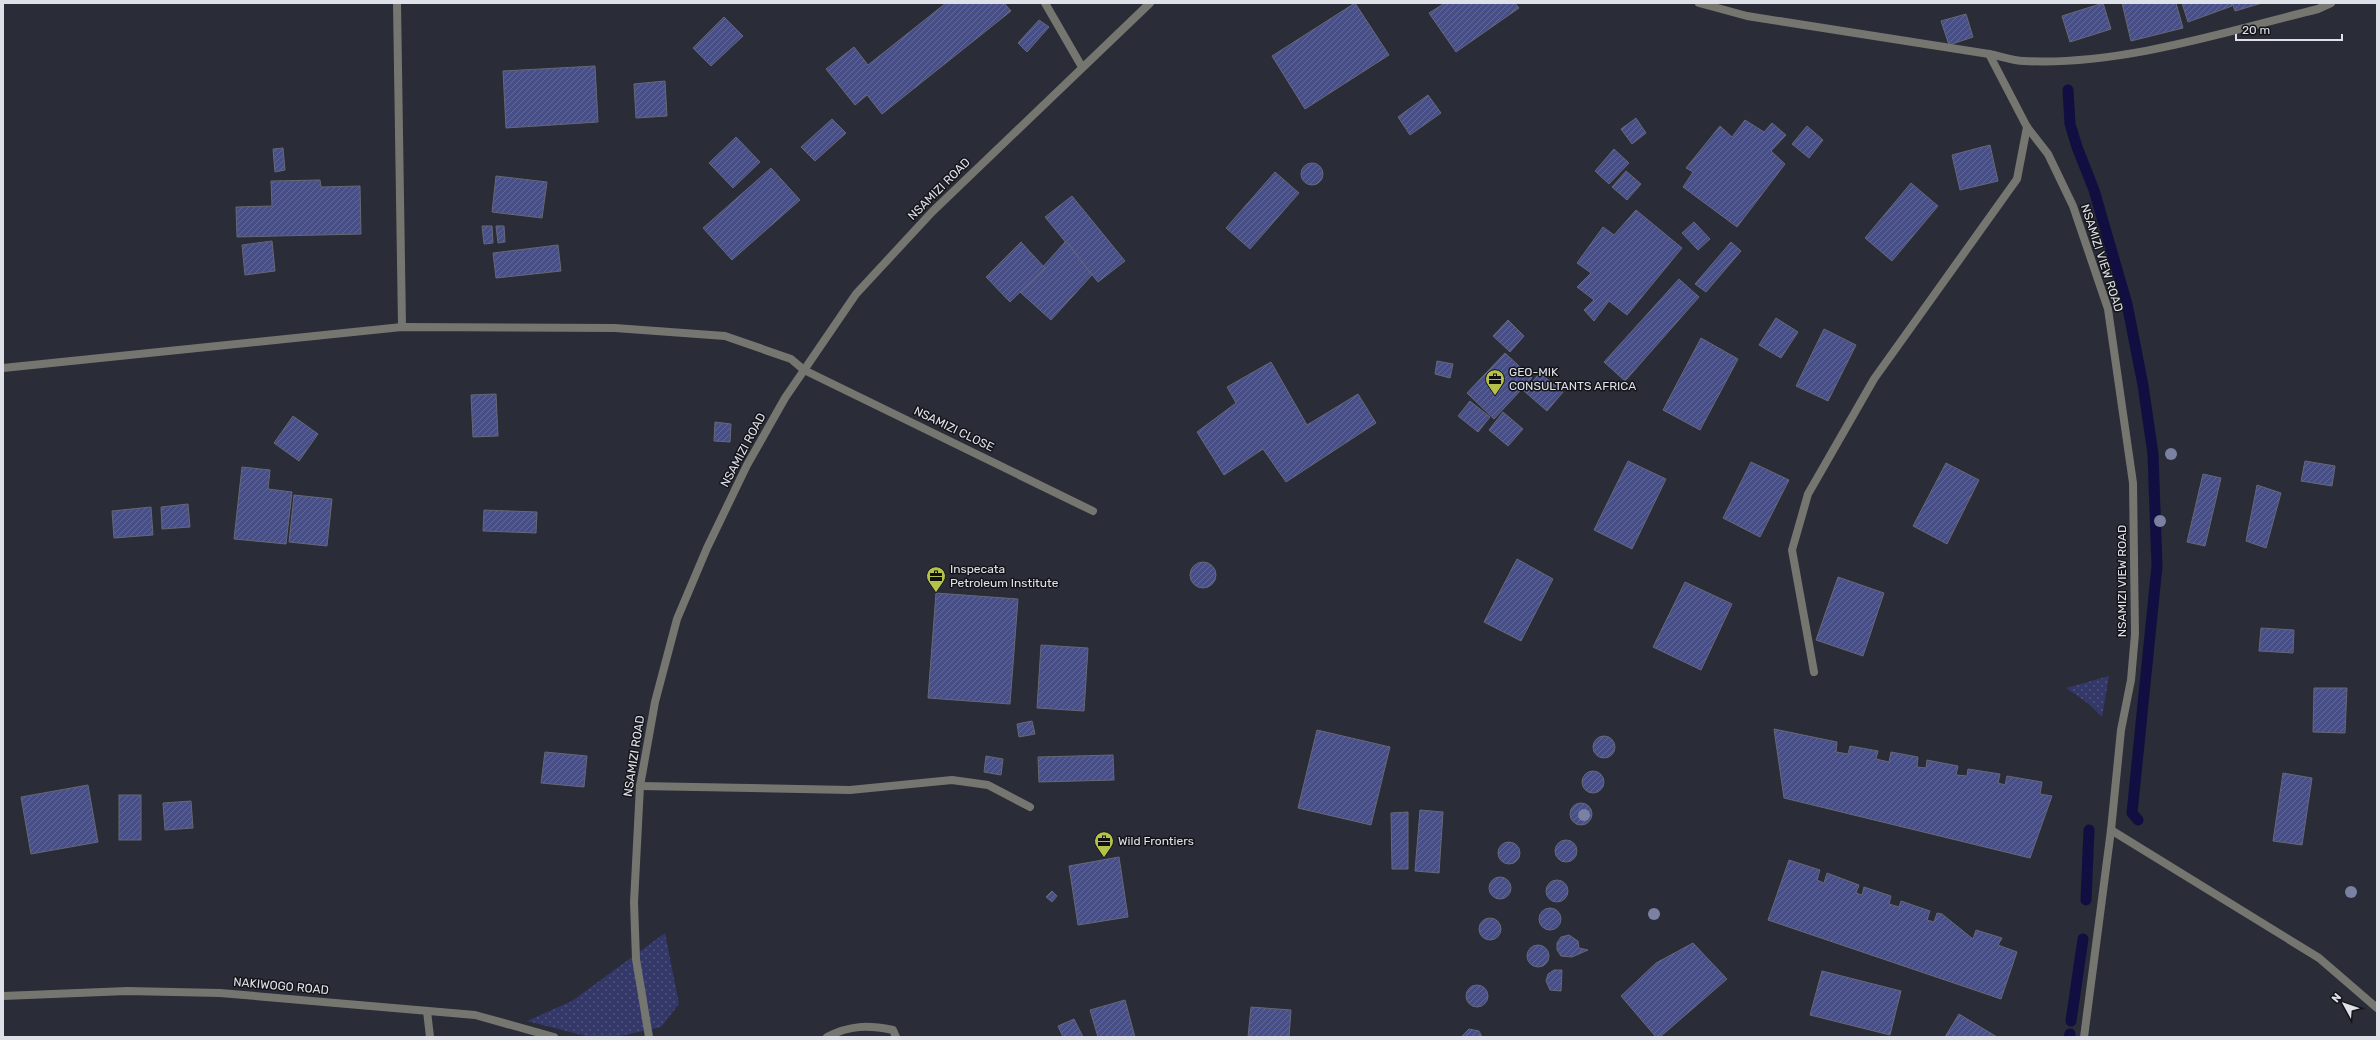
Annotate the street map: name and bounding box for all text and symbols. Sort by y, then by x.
scale bar [2236,16,2342,42]
text: 20 m [2242,23,2270,37]
street label: NSAMIZI ROAD [905,155,973,223]
street label: NSAMIZI VIEW ROAD [2078,202,2126,314]
place label: GEO-MIK CONSULTANTS AFRICA [1509,365,1636,393]
office icon: GEO-MIK CONSULTANTS AFRICA [1484,368,1506,396]
street label: NSAMIZI CLOSE [912,404,996,454]
street label: NSAMIZI ROAD [718,410,768,490]
street label: NSAMIZI VIEW ROAD [2115,525,2129,637]
place label: Inspecata Petroleum Institute [950,562,1059,590]
office icon: Inspecata Petroleum Institute [925,565,947,593]
street label: NSAMIZI ROAD [621,714,647,798]
office icon: Wild Frontiers [1093,830,1115,858]
place label: Wild Frontiers [1118,834,1194,848]
street label: NAKIWOGO ROAD [233,975,329,997]
north arrow [2324,984,2364,1024]
text: N [2329,991,2344,1005]

